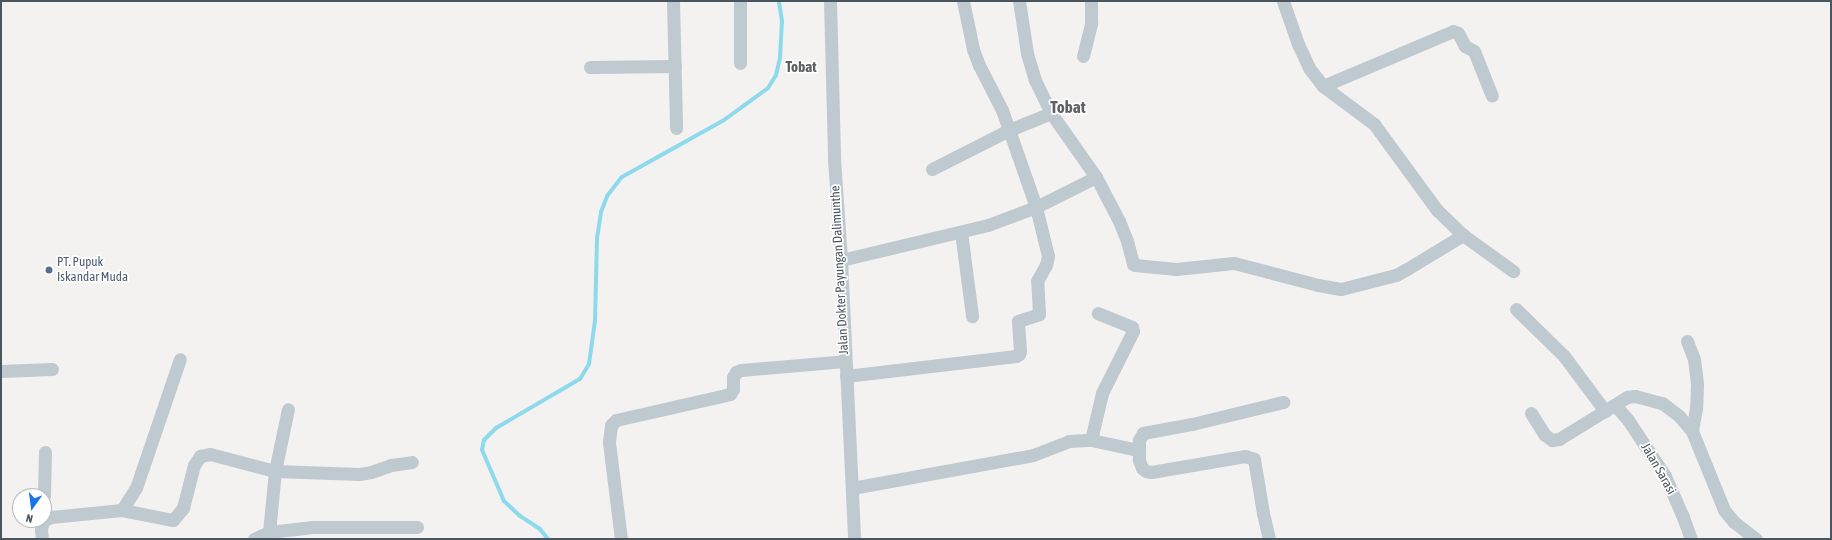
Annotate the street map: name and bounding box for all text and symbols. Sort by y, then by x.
district label: Tobat [785,58,817,76]
district label: Tobat [1050,98,1086,118]
street label: Jalan Dokter Payungan Dalimunthe [828,185,852,355]
place label: PT. Pupuk Iskandar Muda [57,255,128,286]
marker: PT. Pupuk Iskandar Muda [44,265,54,275]
street label: Jalan Sarasi [1637,441,1679,497]
north arrow [12,488,52,528]
text: N [25,512,34,525]

